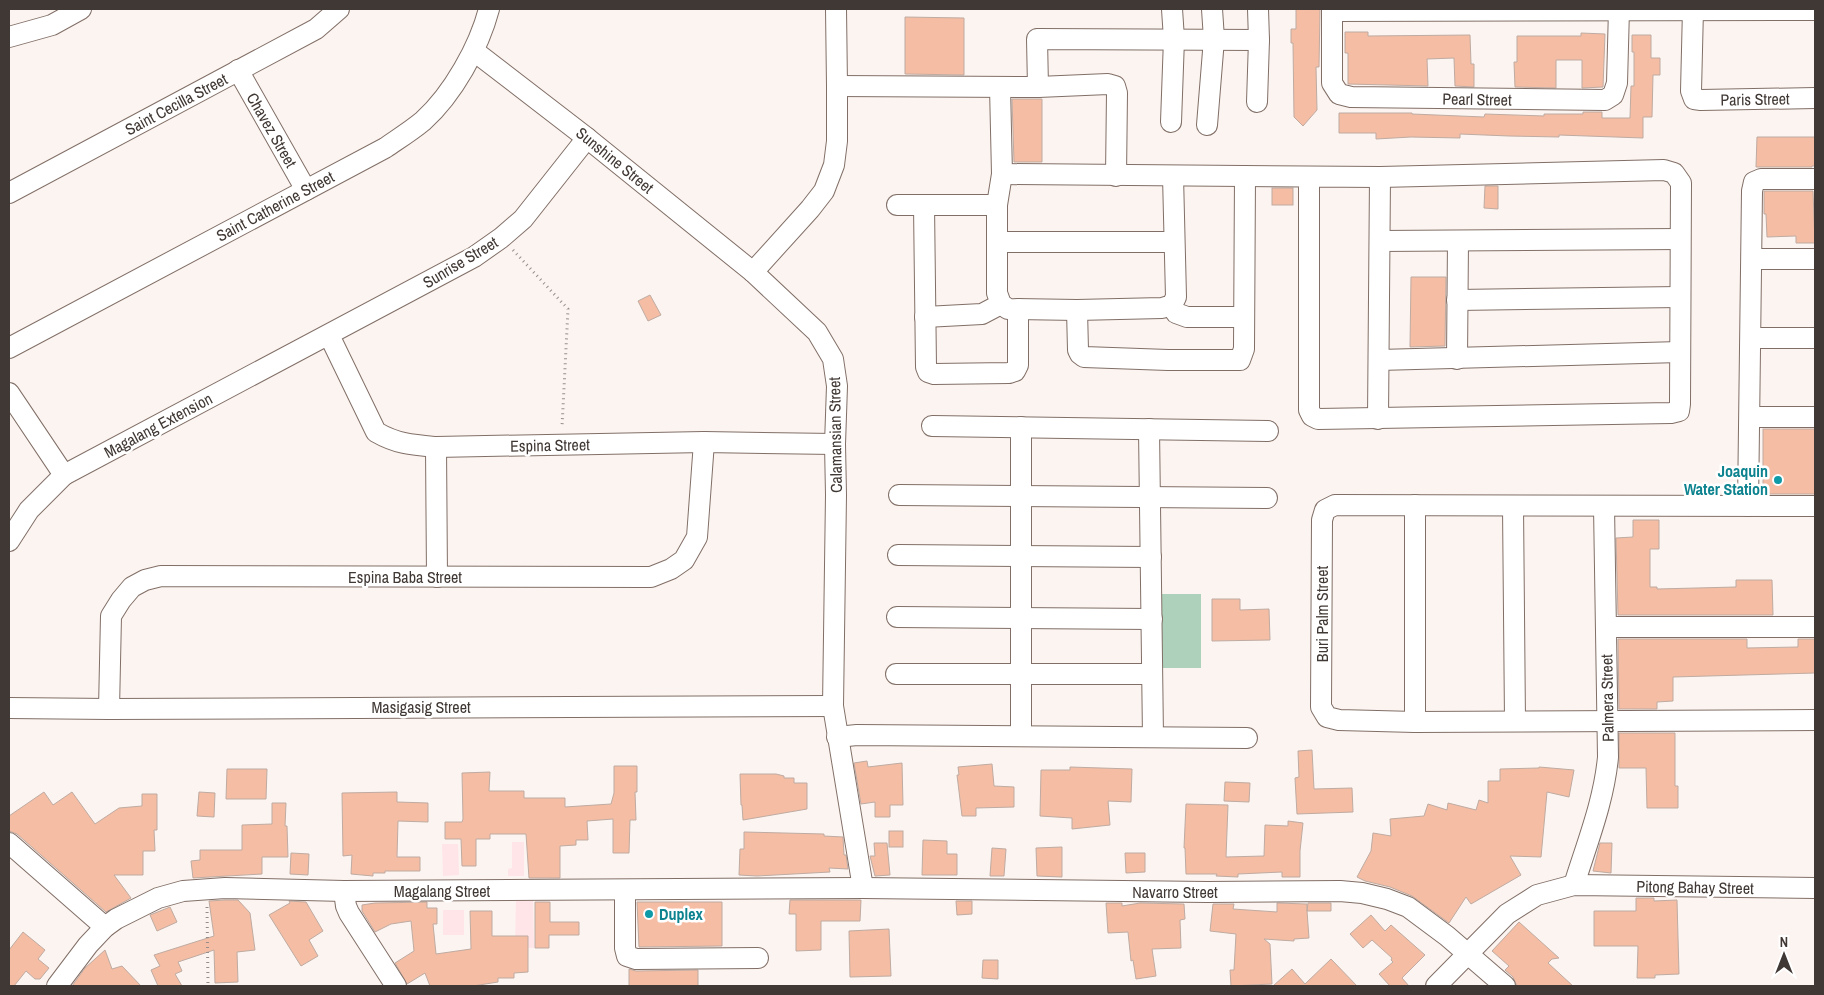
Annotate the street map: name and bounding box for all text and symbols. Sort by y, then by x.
street label: Saint Cecilla Street [121,68,231,140]
street label: Pearl Street [1442,87,1512,111]
street label: Paris Street [1720,87,1790,111]
street label: Chavez Street [242,88,302,172]
street label: Sunshine Street [572,122,659,198]
street label: Saint Catherine Street [212,165,338,246]
street label: Sunrise Street [418,231,502,293]
street label: Calamansian Street [823,376,847,493]
street label: Magalang Extension [100,387,216,463]
street label: Espina Street [510,433,590,457]
place label: Joaquin Water Station [1684,460,1768,500]
marker: Joaquin Water Station [1772,474,1784,486]
street label: Espina Baba Street [348,566,462,588]
street label: Buri Palm Street [1311,566,1333,662]
street label: Palmera Street [1595,654,1619,742]
street label: Masigasig Street [371,696,471,718]
street label: Pitong Bahay Street [1636,875,1754,899]
street label: Magalang Street [394,880,490,902]
street label: Navarro Street [1132,881,1218,903]
place label: Duplex [659,903,703,925]
marker: Duplex [643,908,655,920]
north arrow [1759,930,1809,980]
text: N [1780,933,1788,951]

